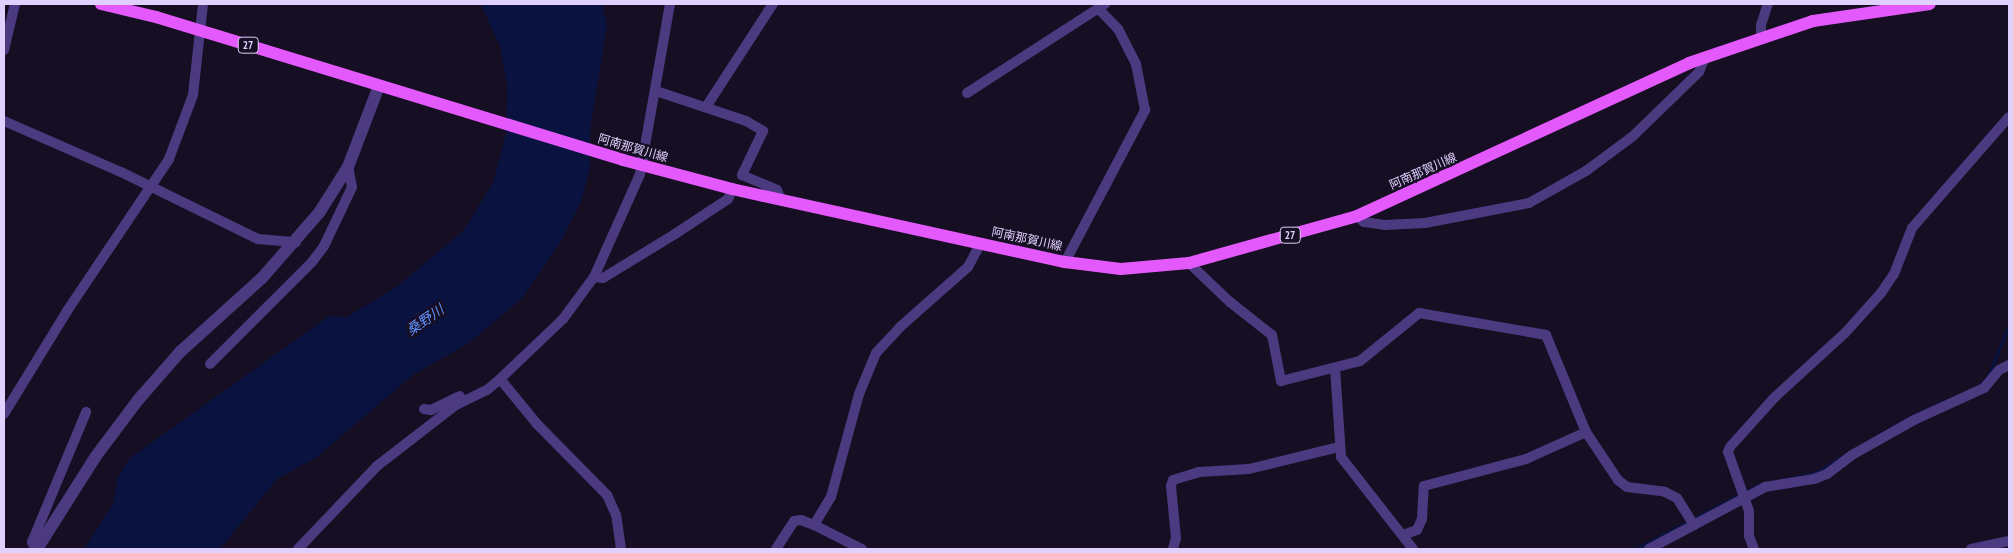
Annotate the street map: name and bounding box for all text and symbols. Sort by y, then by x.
road number: 27 [237,36,259,54]
street label: 阿南那賀川線 [596,131,670,165]
street label: 阿南那賀川線 [1387,150,1459,192]
street label: 阿南那賀川線 [990,224,1064,254]
road number: 27 [1279,226,1301,244]
water label: 桑野川 [403,301,447,339]

